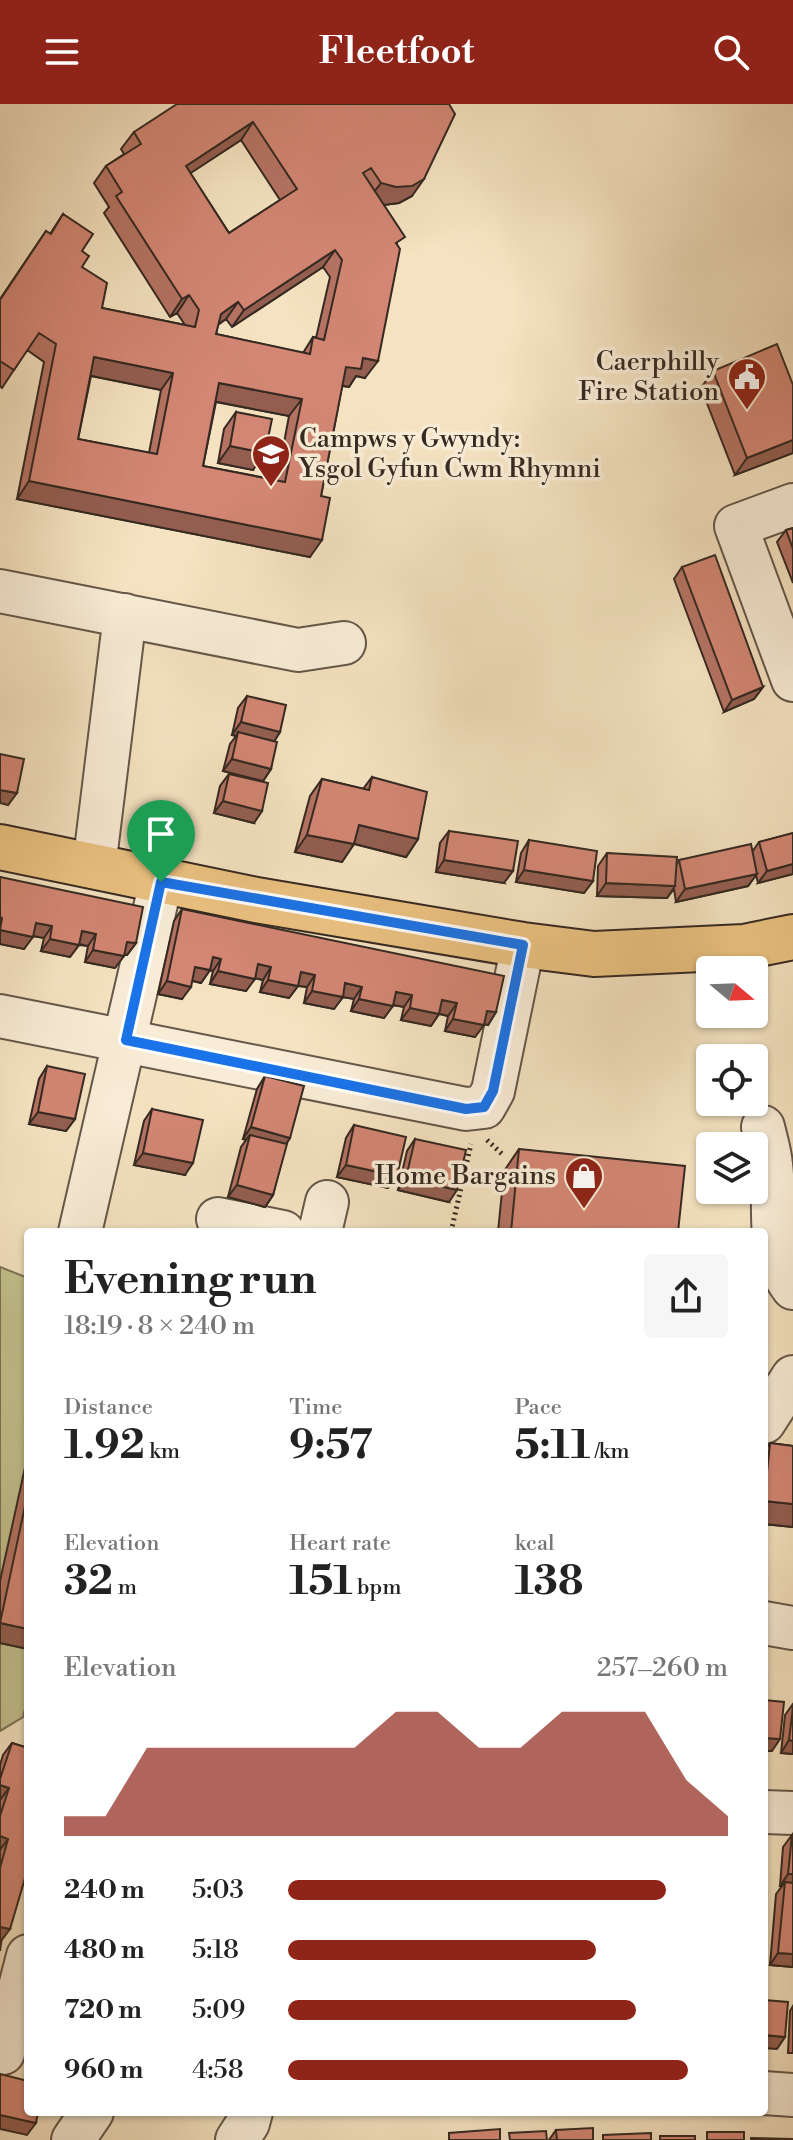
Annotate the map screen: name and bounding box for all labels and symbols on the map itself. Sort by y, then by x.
place label: Caerphilly Fire Station [579,346,719,408]
public building icon: Caerphilly Fire Station [726,356,768,411]
place label: Campws y Gwyndy: Ysgol Gyfun Cwm Rhymni [297,423,601,485]
school or university icon: Campws y Gwyndy: Ysgol Gyfun Cwm Rhymni [250,433,292,488]
pin [127,800,195,882]
north arrow [696,956,768,1028]
shop icon: Home Bargains [563,1155,605,1210]
place label: Home Bargains [375,1160,556,1192]

